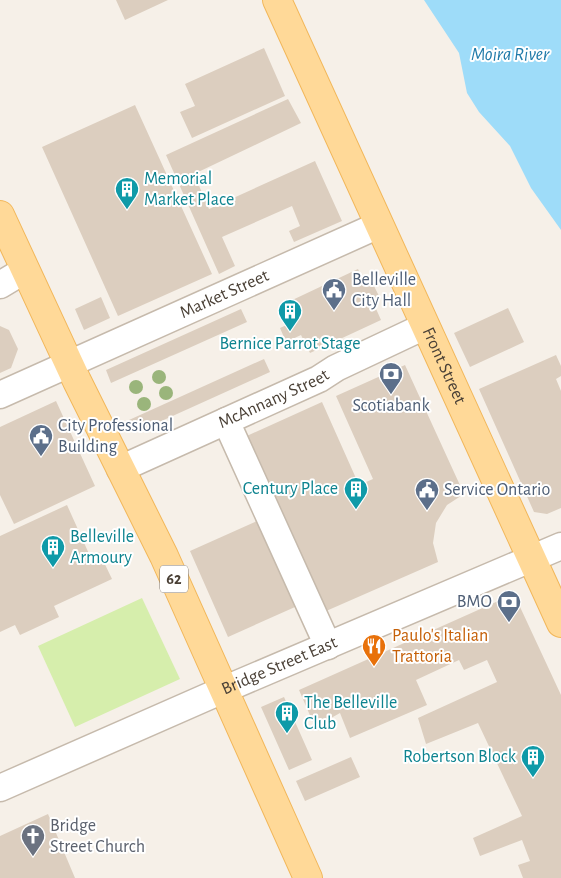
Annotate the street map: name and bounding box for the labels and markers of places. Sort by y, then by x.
place label: Memorial Market Place [144,170,234,209]
building icon: Memorial Market Place [114,176,140,210]
place label: Belleville City Hall [352,271,416,310]
public building icon: Belleville City Hall [321,277,347,311]
building icon: Bernice Parrot Stage [277,298,303,332]
place label: Bernice Parrot Stage [219,335,361,353]
bank icon: Scotiabank [378,361,404,395]
place label: Scotiabank [352,397,430,415]
place label: City Professional Building [58,417,173,456]
public building icon: City Professional Building [28,423,54,457]
building icon: Century Place [343,476,369,510]
public building icon: Service Ontario [414,477,440,511]
place label: Century Place [243,480,338,498]
place label: Service Ontario [444,481,550,499]
place label: Belleville Armoury [70,528,134,567]
building icon: Belleville Armoury [40,534,66,568]
bank icon: BMO [496,589,522,623]
place label: BMO [457,593,492,611]
place label: Paulo's Italian Trattoria [392,627,488,666]
restaurant icon: Paulo's Italian Trattoria [361,633,387,667]
place label: The Belleville Club [304,694,397,733]
building icon: The Belleville Club [274,700,300,734]
building icon: Robertson Block [520,744,546,778]
place label: Robertson Block [403,748,517,766]
place label: Bridge Street Church [50,817,145,856]
church icon: Bridge Street Church [20,823,46,857]

